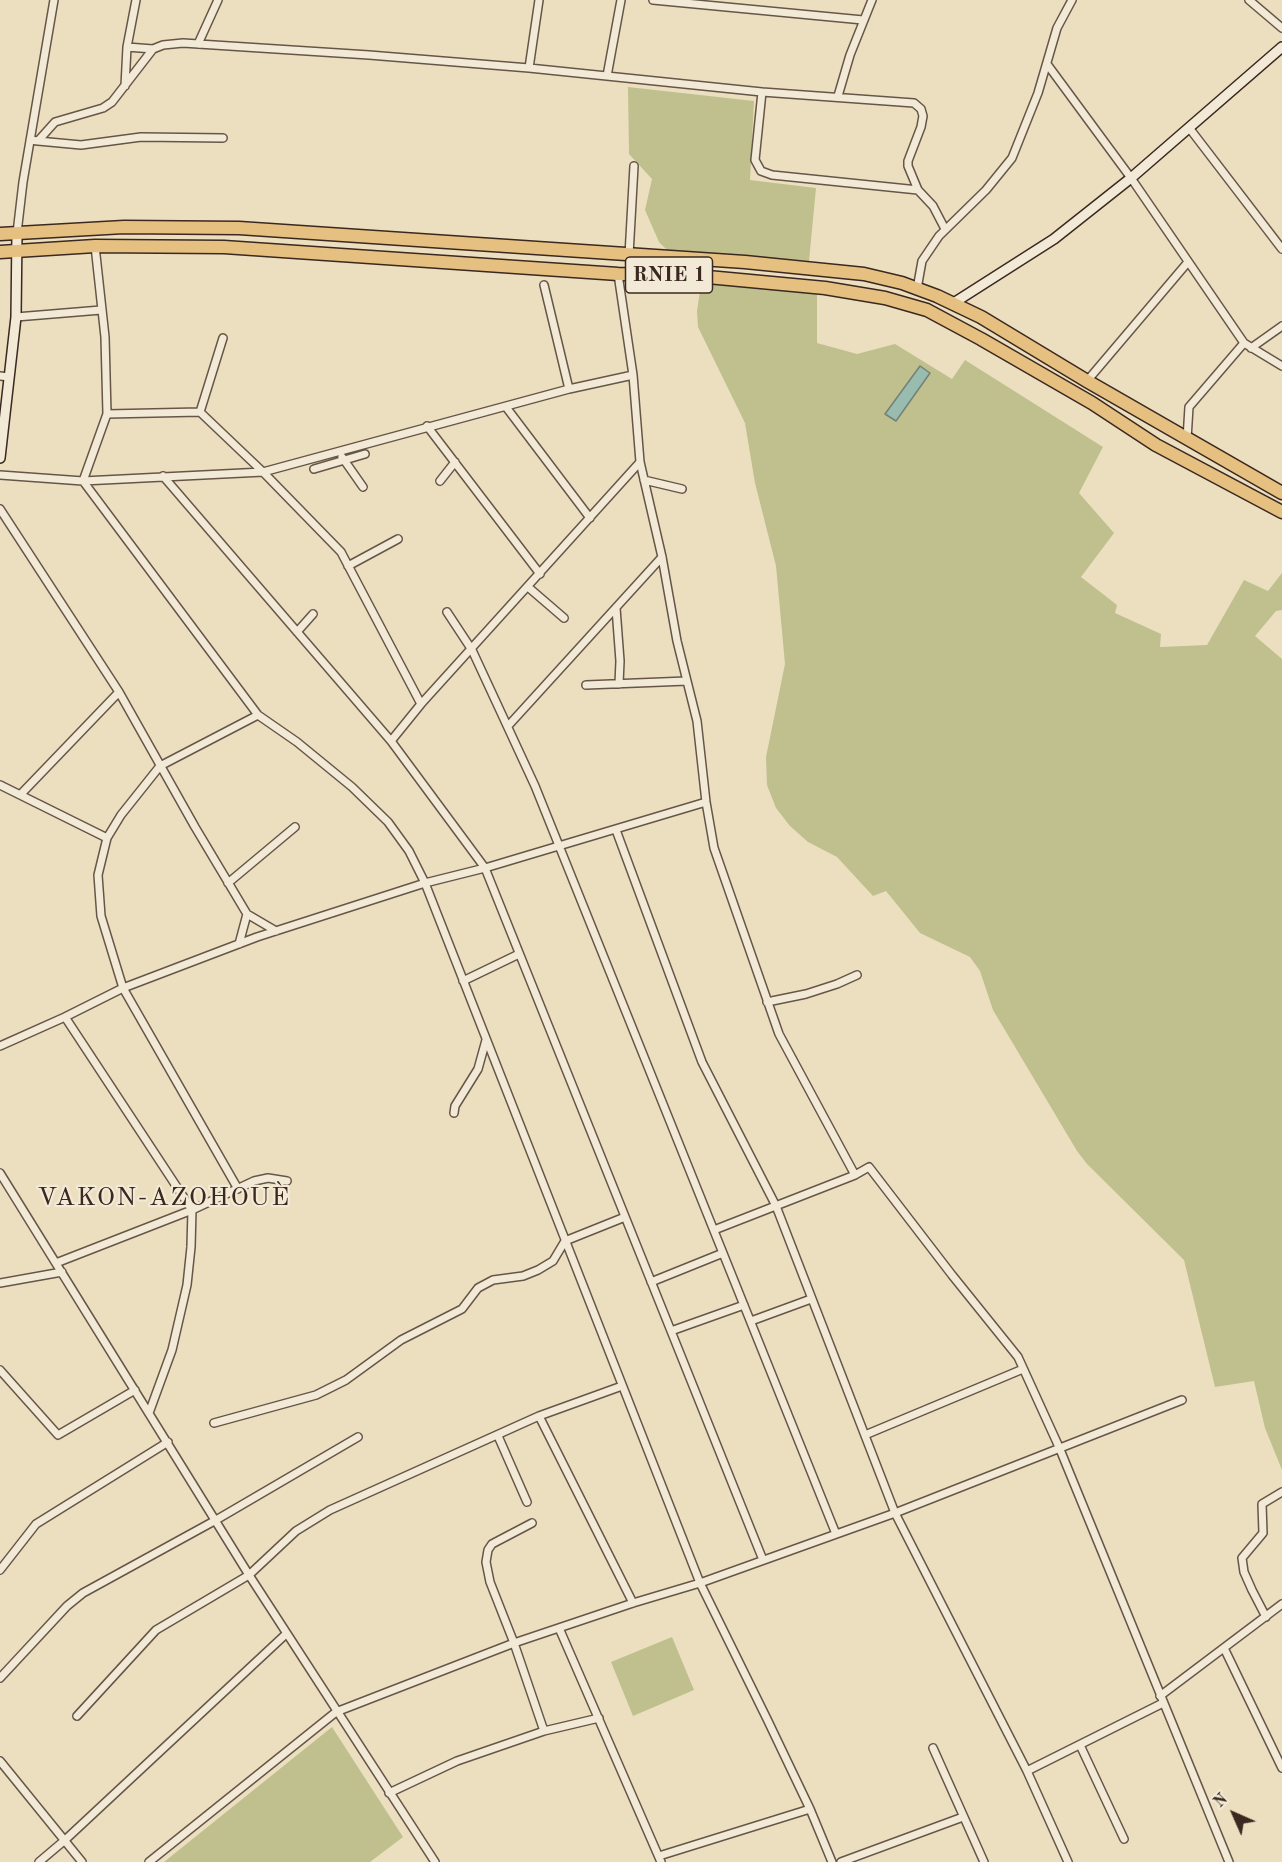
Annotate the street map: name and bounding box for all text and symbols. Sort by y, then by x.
road number: RNIE 1 [626,257,712,293]
district label: VAKON-AZOHOUÈ [37,1182,291,1214]
north arrow [1204,1784,1264,1844]
text: N [1211,1791,1231,1811]

